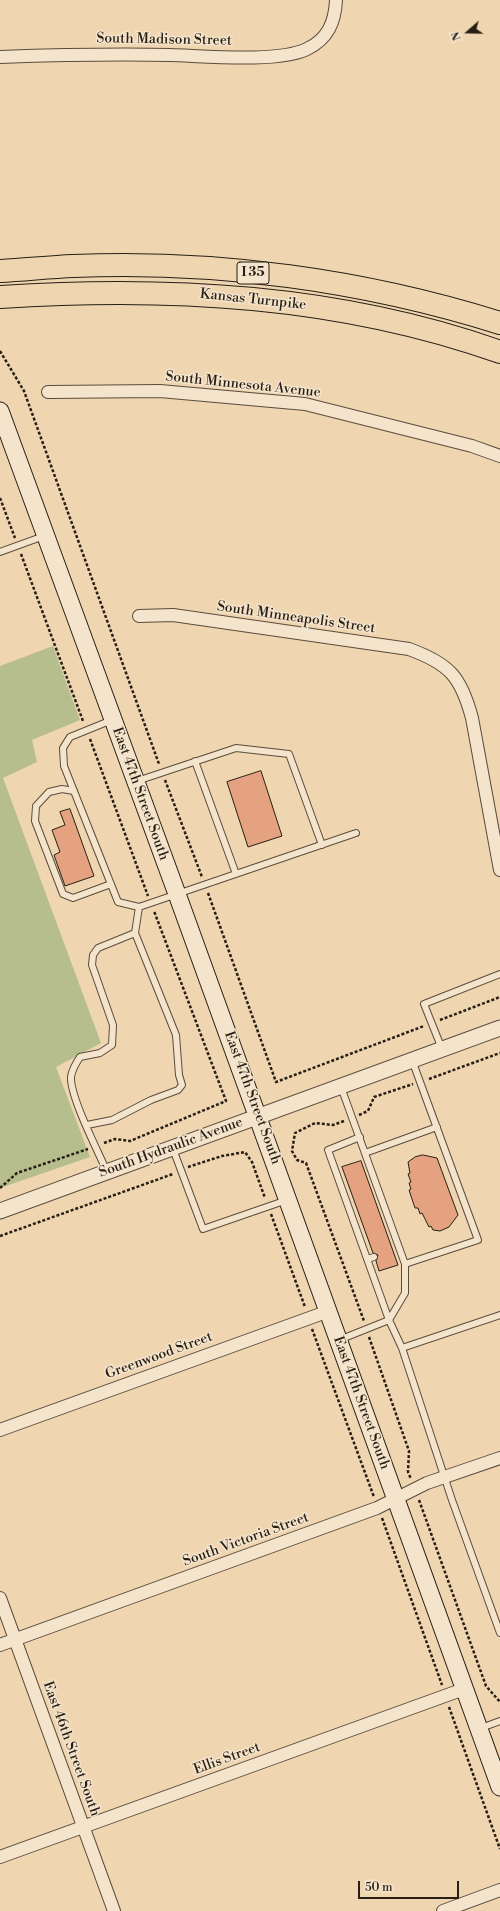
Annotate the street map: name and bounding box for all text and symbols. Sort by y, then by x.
north arrow [448,12,488,52]
street label: South Madison Street [96,30,232,50]
text: N [449,30,465,43]
road number: I 35 [237,262,269,284]
street label: Kansas Turnpike [199,286,307,314]
street label: South Minnesota Avenue [164,368,322,402]
street label: South Minneapolis Street [216,599,376,637]
street label: East 47th Street South [108,725,172,863]
street label: East 47th Street South [220,1029,284,1167]
street label: South Hydraulic Avenue [97,1114,245,1182]
street label: Greenwood Street [103,1329,215,1383]
street label: East 47th Street South [329,1334,393,1472]
street label: South Victoria Street [181,1509,311,1571]
street label: East 46th Street South [39,1679,103,1819]
street label: Ellis Street [191,1739,263,1779]
scale bar [360,1873,461,1899]
text: 50 m [365,1880,393,1895]

